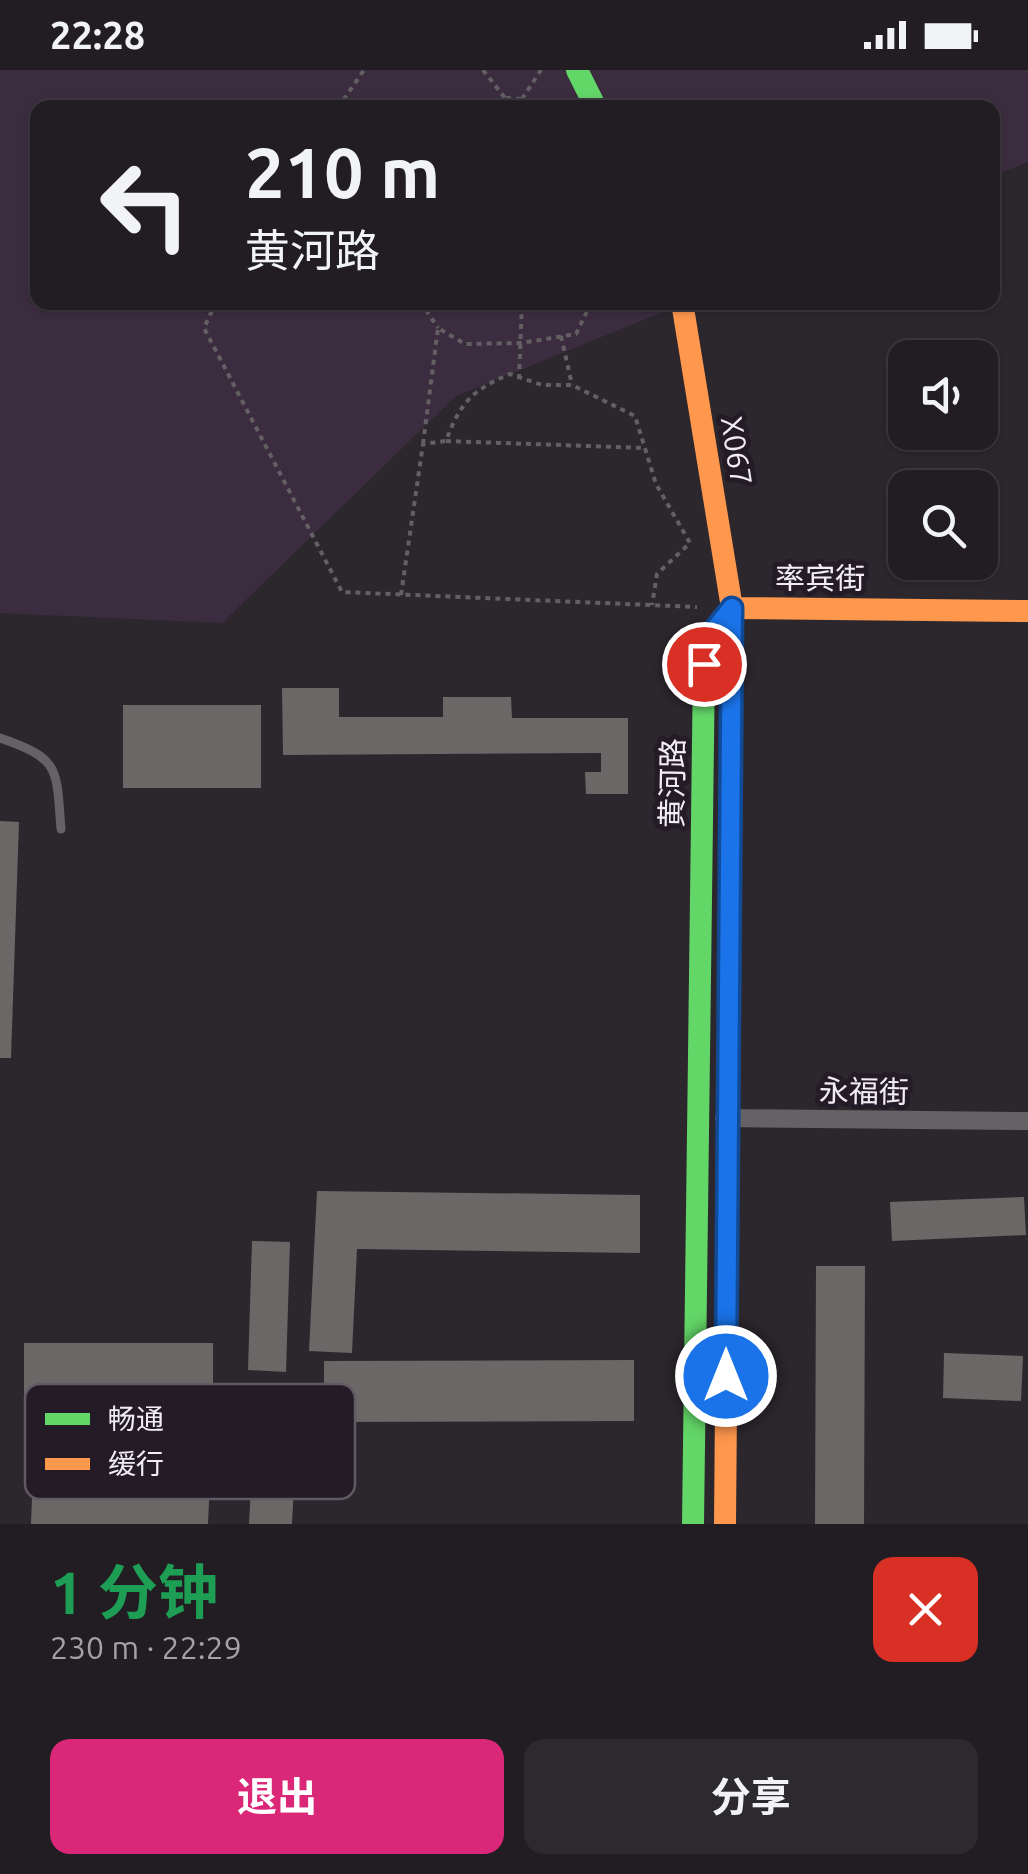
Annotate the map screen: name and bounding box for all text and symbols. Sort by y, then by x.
text: 22:28 [50,14,145,56]
text: 210 m [245,133,440,211]
icon: left [80,140,210,270]
text: 黄河路 [245,225,380,276]
map controls [888,340,998,580]
button: sound [888,340,998,450]
street label: X067 [715,414,759,488]
button: search [888,470,998,580]
street label: 率宾街 [775,561,865,595]
pin [662,622,747,707]
icon: arrive [677,637,732,692]
street label: 黄河路 [654,738,690,828]
street label: 永福街 [819,1073,909,1109]
position arrow [674,1324,778,1428]
legend [25,1384,355,1499]
text: 畅通 [108,1403,164,1434]
text: 缓行 [108,1448,164,1479]
button: close [873,1557,978,1662]
text: 1 分钟 [50,1558,218,1625]
text: 230 m · 22:29 [50,1629,242,1665]
button: 退出 [50,1739,504,1854]
button: 分享 [524,1739,978,1854]

